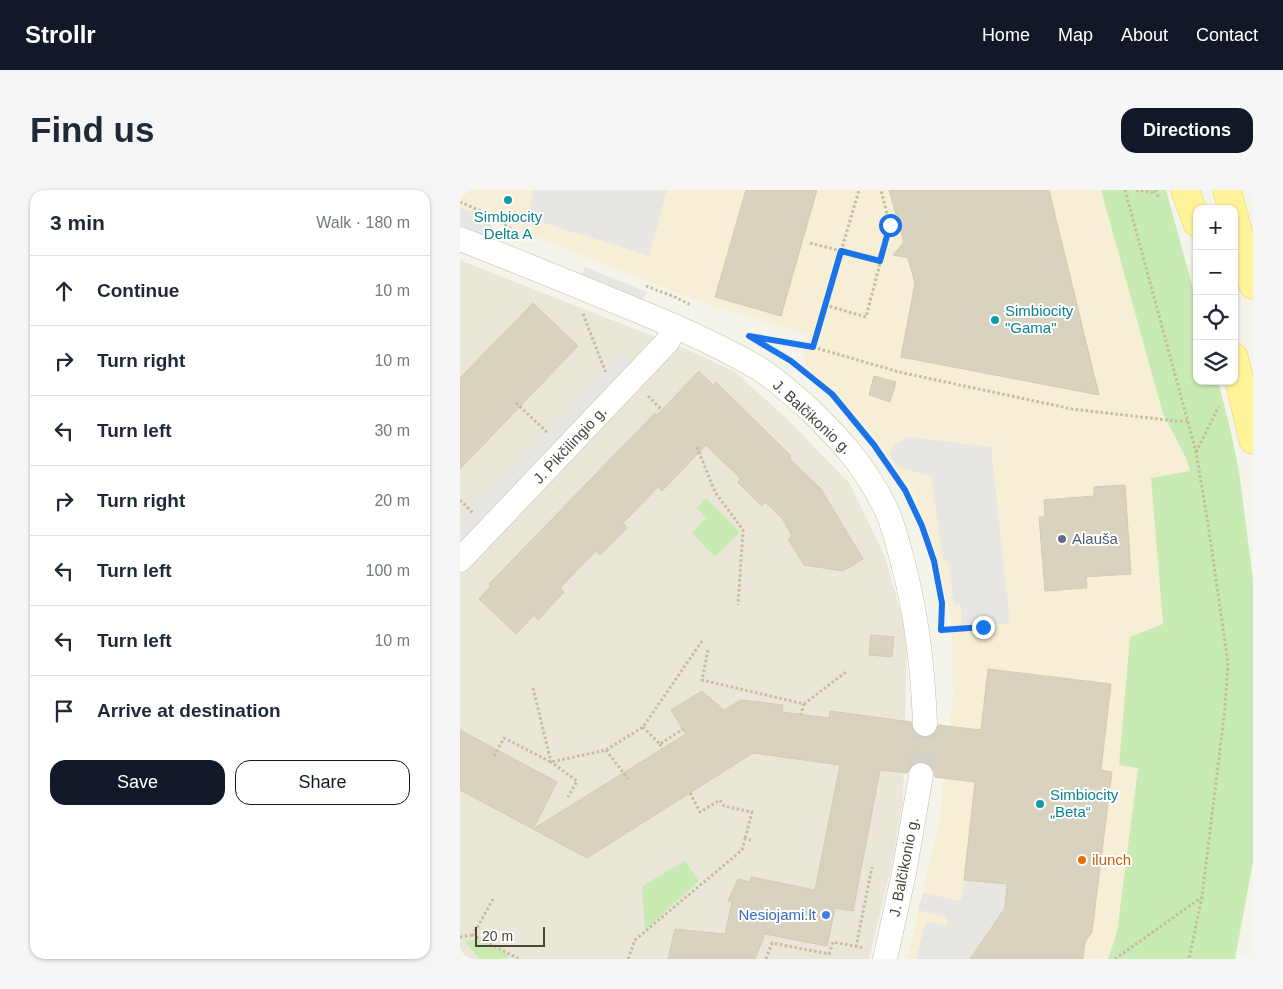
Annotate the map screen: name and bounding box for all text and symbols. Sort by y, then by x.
text: Strollr [25,21,96,48]
text: Home [982,25,1030,45]
text: Map [1058,25,1093,45]
text: About [1121,25,1168,45]
text: Contact [1196,25,1258,45]
button: Directions [1121,108,1253,153]
text: Find us [30,110,154,149]
marker: Simbiocity Delta A [502,194,514,206]
map controls [1193,205,1238,385]
button: + [1193,205,1238,250]
place label: Simbiocity Delta A [474,208,543,242]
text: 3 min [50,211,105,234]
text: Walk · 180 m [316,214,410,231]
route start [879,214,902,237]
button: − [1193,250,1238,295]
icon: ahead [50,277,78,305]
text: Continue [97,280,179,301]
text: 10 m [374,282,410,299]
button: locate [1193,295,1238,340]
place label: Simbiocity "Gama" [1005,302,1074,336]
marker: Simbiocity "Gama" [989,314,1001,326]
button: layers [1193,340,1238,385]
icon: right [50,347,78,375]
text: Turn right [97,350,185,371]
text: 10 m [374,352,410,369]
street label: J. Balčikonio g. [770,376,855,457]
street label: J. Pikčilingio g. [530,403,610,487]
icon: left [50,417,78,445]
text: Turn left [97,420,172,441]
text: 30 m [374,422,410,439]
icon: right [50,487,78,515]
text: Turn right [97,490,185,511]
text: 20 m [374,492,410,509]
place label: Alauša [1072,530,1119,547]
marker: Alauša [1056,533,1068,545]
icon: left [50,557,78,585]
text: Turn left [97,560,172,581]
text: 100 m [366,562,410,579]
route end [972,616,995,639]
icon: left [50,627,78,655]
text: Turn left [97,630,172,651]
text: 10 m [374,632,410,649]
icon: arrive [50,697,78,725]
text: Arrive at destination [97,700,281,721]
button: Save [50,760,225,805]
button: Share [235,760,410,805]
place label: Simbiocity „Beta“ [1050,786,1119,820]
marker: Simbiocity „Beta“ [1034,798,1046,810]
street label: J. Balčikonio g. [886,816,921,918]
place label: ilunch [1092,851,1131,868]
marker: ilunch [1076,854,1088,866]
place label: Nesiojami.lt [738,906,817,923]
marker: Nesiojami.lt [820,909,832,921]
scale bar [475,924,545,947]
text: 20 m [482,928,513,944]

